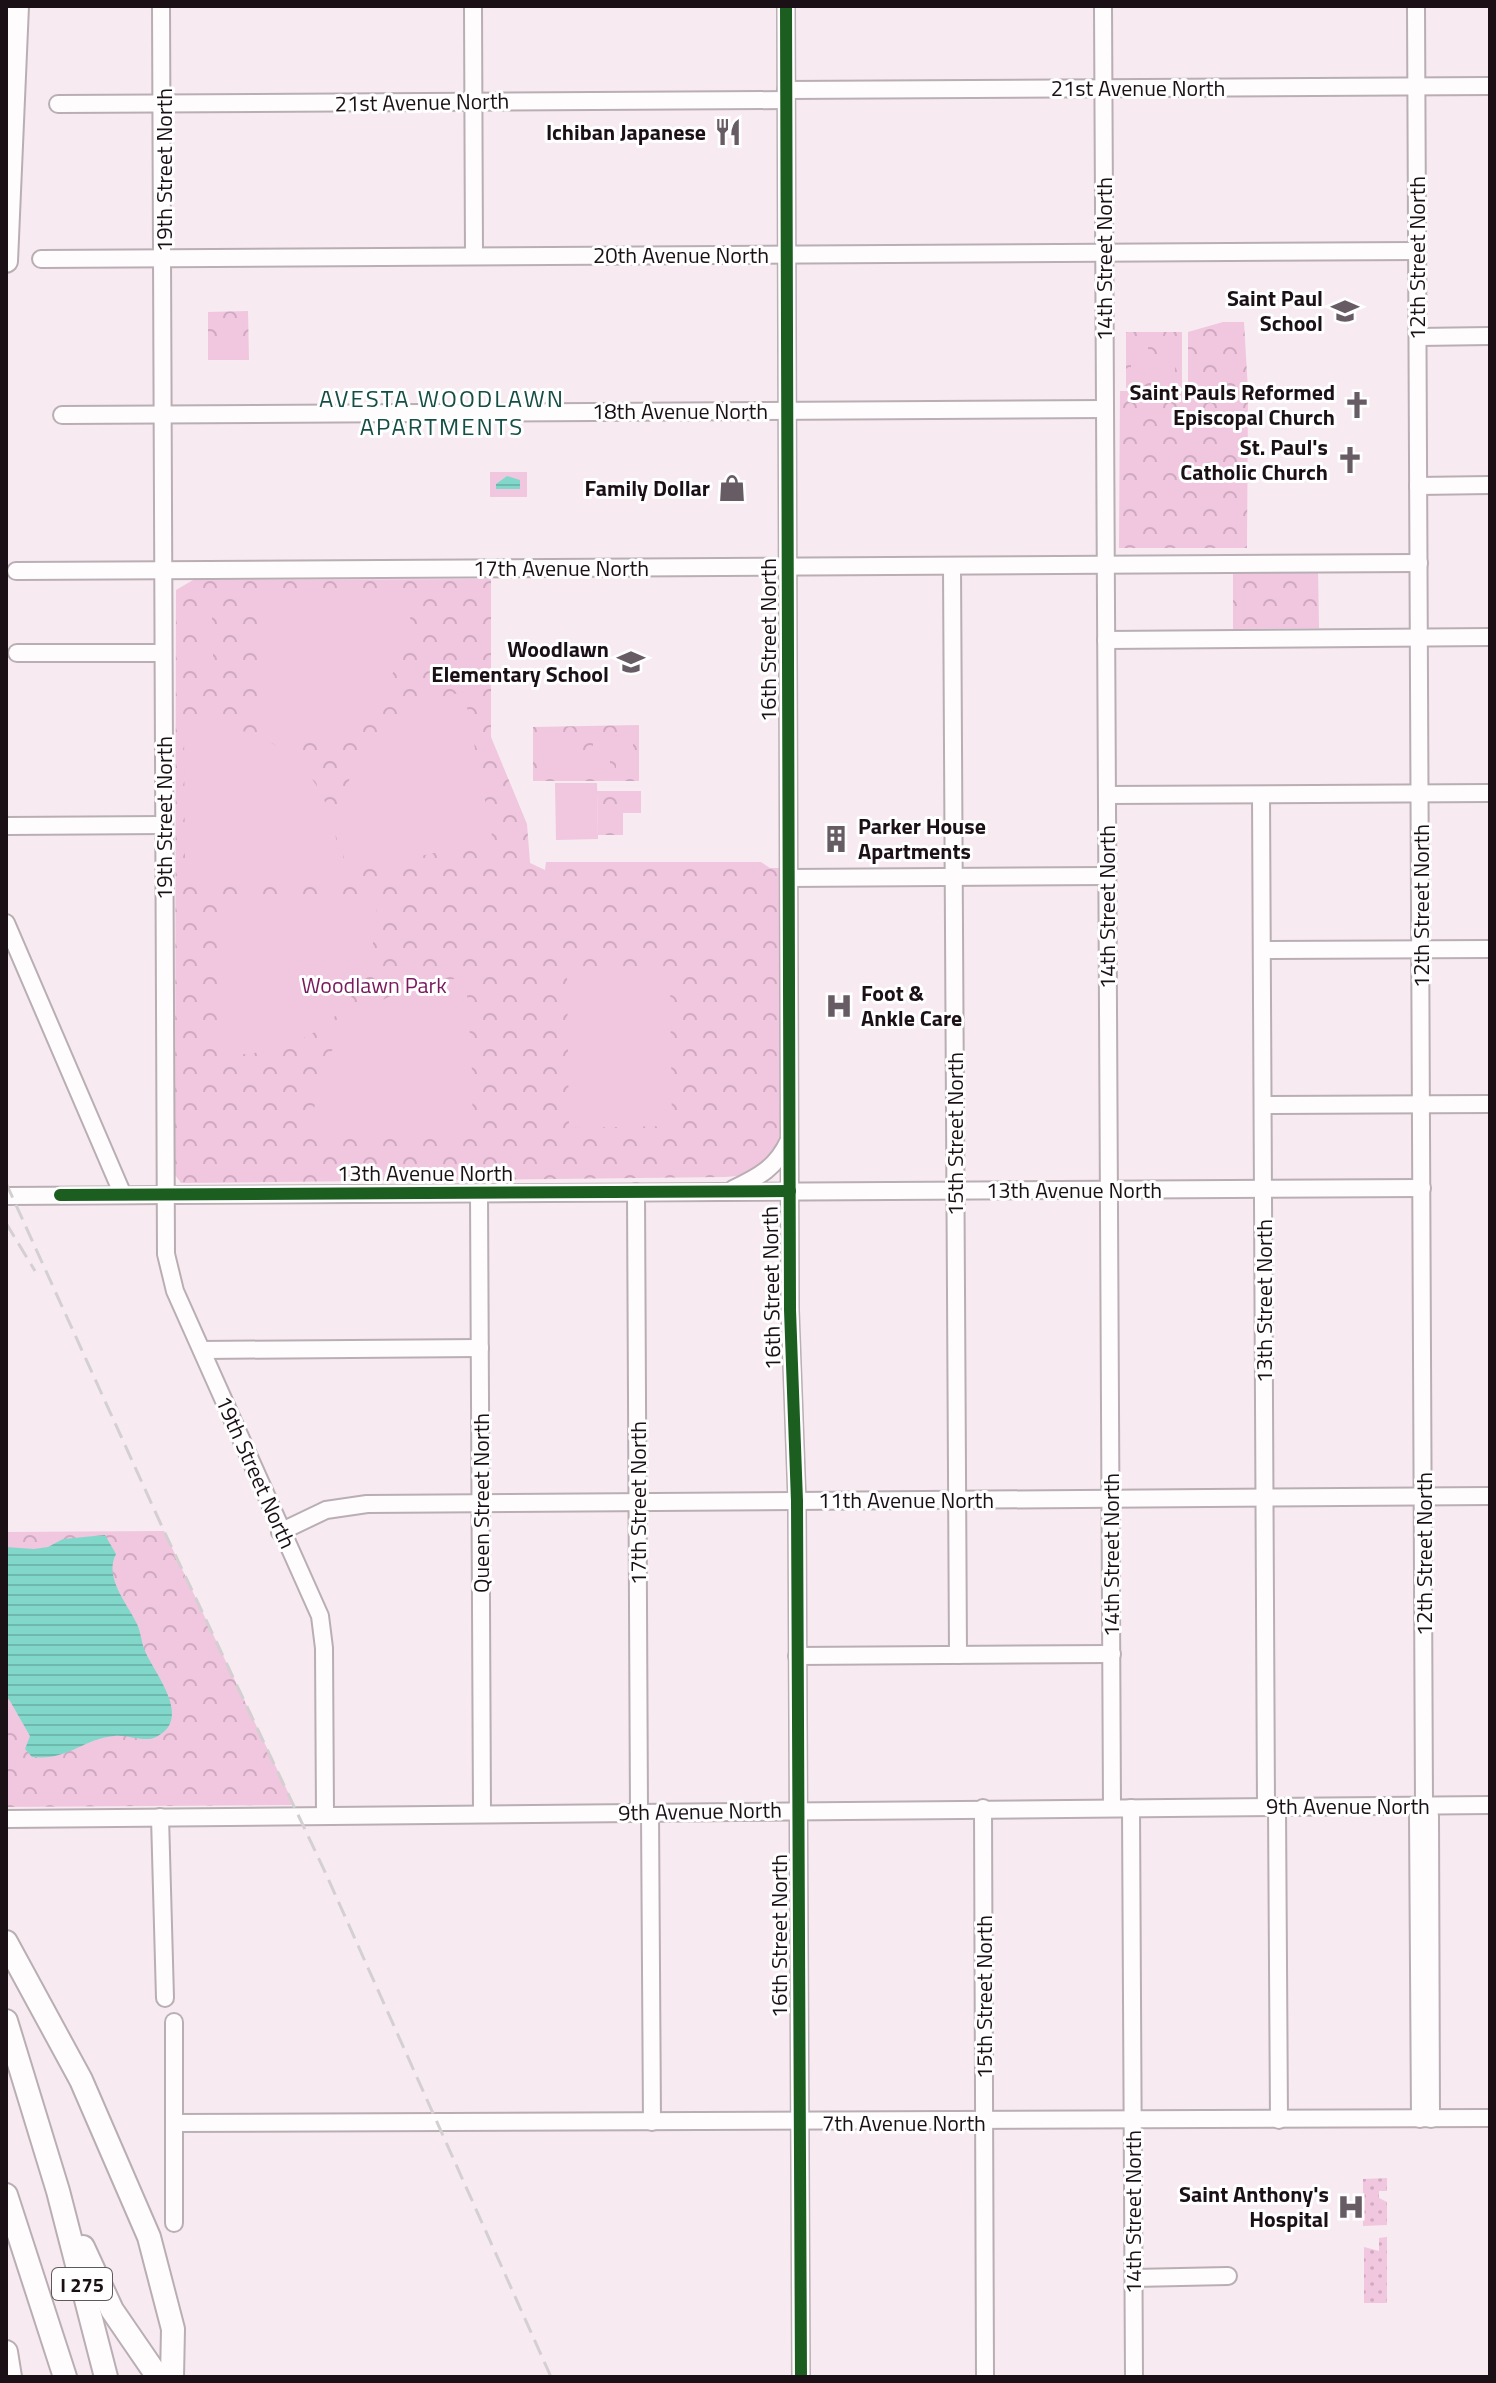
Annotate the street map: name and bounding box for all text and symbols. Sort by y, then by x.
street label: 21st Avenue North [1051,71,1225,105]
street label: 21st Avenue North [334,83,510,121]
street label: 19th Street North [147,88,181,252]
place label: Ichiban Japanese [546,115,706,149]
restaurant icon: Ichiban Japanese [713,117,743,147]
street label: 12th Street North [1400,176,1434,340]
street label: 14th Street North [1087,177,1121,341]
street label: 20th Avenue North [593,238,769,272]
place label: Saint Paul School [1227,281,1323,340]
school or university icon: Saint Paul School [1330,296,1360,326]
place label: Saint Pauls Reformed Episcopal Church [1130,375,1335,434]
district label: AVESTA WOODLAWN APARTMENTS [319,380,565,444]
church icon: Saint Pauls Reformed Episcopal Church [1342,390,1372,420]
street label: 18th Avenue North [592,394,768,428]
place label: St. Paul's Catholic Church [1180,430,1328,489]
church icon: St. Paul's Catholic Church [1335,445,1365,475]
place label: Family Dollar [584,471,710,505]
shop icon: Family Dollar [717,473,747,503]
street label: 17th Avenue North [473,551,649,585]
street label: 16th Street North [751,558,785,722]
place label: Woodlawn Elementary School [431,632,609,691]
school or university icon: Woodlawn Elementary School [616,647,646,677]
street label: 19th Street North [147,736,181,900]
place label: Parker House Apartments [858,809,986,868]
building icon: Parker House Apartments [821,824,851,854]
street label: 12th Street North [1404,824,1438,988]
street label: 14th Street North [1090,825,1124,989]
park label: Woodlawn Park [301,968,447,1002]
place label: Foot & Ankle Care [861,976,962,1035]
hospital icon: Foot & Ankle Care [824,991,854,1021]
street label: 15th Street North [938,1052,972,1216]
street label: 13th Avenue North [337,1156,513,1190]
street label: 13th Avenue North [986,1173,1162,1207]
street label: 16th Street North [753,1206,789,1370]
street label: 13th Street North [1247,1219,1281,1383]
street label: 19th Street North [207,1390,305,1554]
street label: Queen Street North [464,1413,498,1593]
street label: 17th Street North [621,1421,655,1585]
street label: 12th Street North [1407,1472,1441,1636]
street label: 14th Street North [1094,1473,1128,1637]
street label: 11th Avenue North [818,1483,994,1517]
street label: 9th Avenue North [1266,1789,1430,1823]
street label: 9th Avenue North [618,1793,782,1829]
street label: 16th Street North [762,1854,796,2018]
street label: 15th Street North [967,1915,1001,2079]
street label: 7th Avenue North [822,2106,986,2140]
street label: 14th Street North [1116,2130,1150,2294]
place label: Saint Anthony's Hospital [1179,2177,1329,2236]
hospital icon: Saint Anthony's Hospital [1336,2192,1366,2222]
road number: I 275 [52,2268,112,2300]

